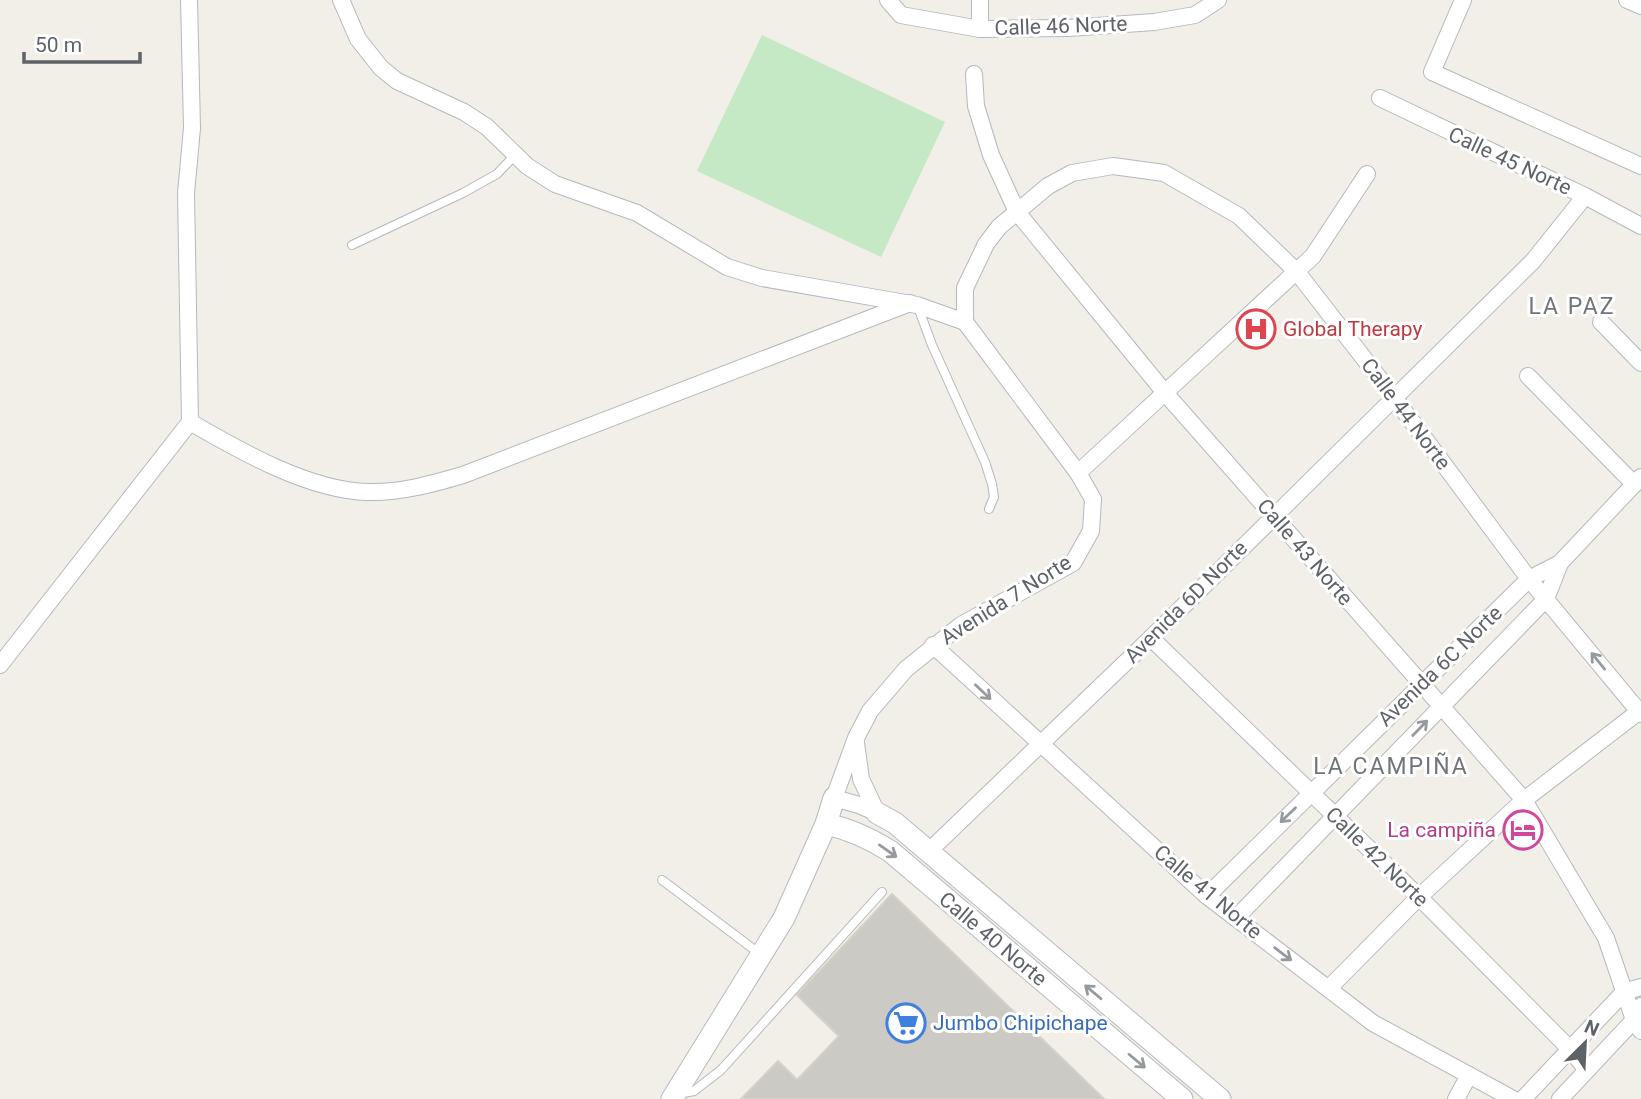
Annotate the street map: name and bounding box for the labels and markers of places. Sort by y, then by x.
hospital icon: Global Therapy [1235,308,1277,350]
place label: Global Therapy [1283,317,1423,341]
hotel icon: La campiña [1502,809,1544,851]
place label: La campiña [1387,818,1496,842]
supermarket icon: Jumbo Chipichape [885,1002,927,1044]
place label: Jumbo Chipichape [933,1011,1108,1035]

